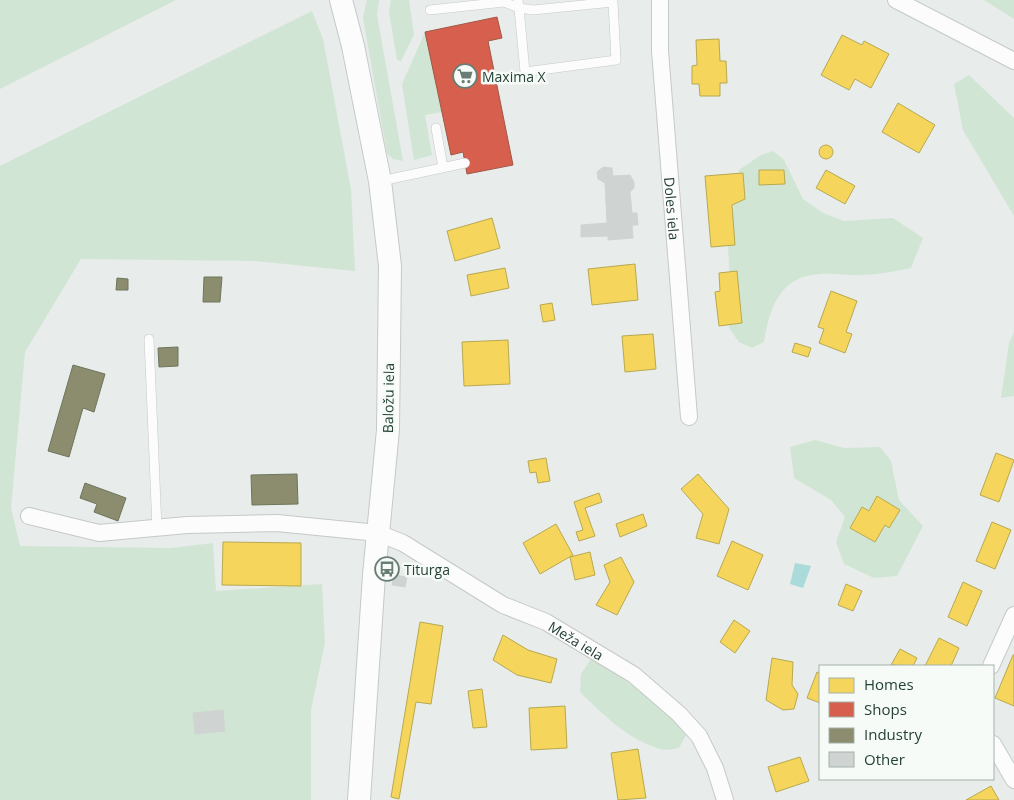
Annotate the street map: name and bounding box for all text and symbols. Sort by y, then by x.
supermarket icon: Maxima X [452,63,478,89]
place label: Maxima X [482,67,547,86]
street label: Doles iela [661,176,684,241]
street label: Baložu iela [378,363,398,433]
bus stop icon: Titurga [374,556,400,582]
place label: Titurga [404,560,450,579]
street label: Meža iela [545,616,607,664]
legend [819,665,994,780]
text: Homes [864,674,914,694]
text: Shops [864,699,907,719]
text: Industry [864,724,922,744]
text: Other [864,749,905,769]

